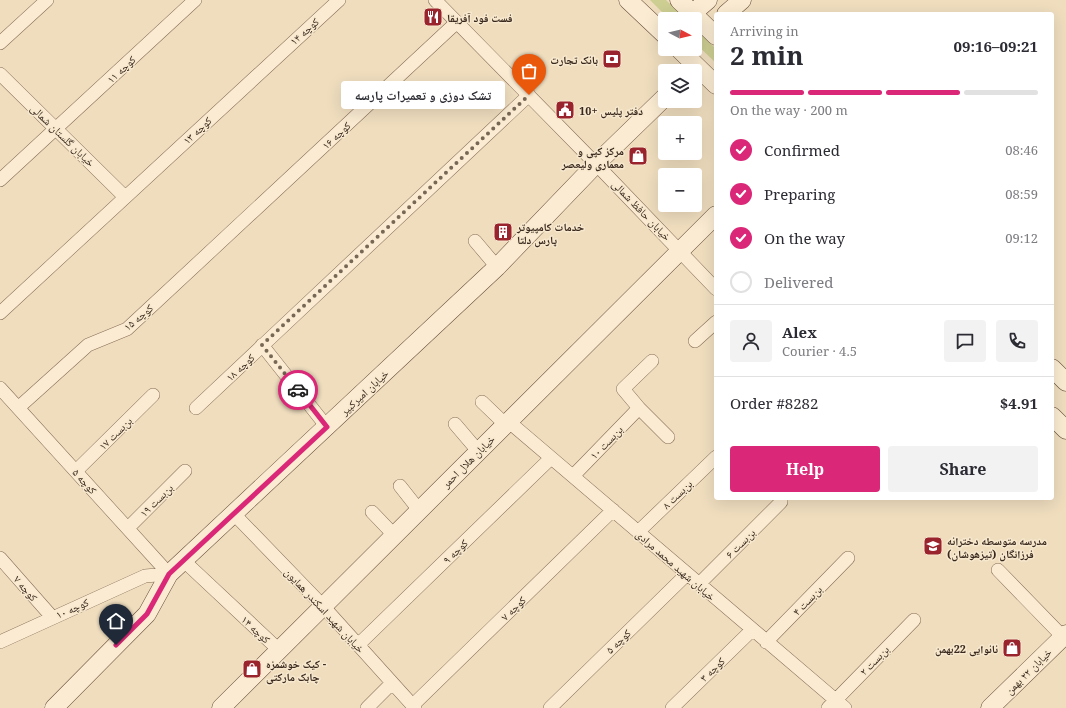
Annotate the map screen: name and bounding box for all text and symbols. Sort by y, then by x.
restaurant icon: فست فود آفریقا [422,6,444,28]
place label: فست فود آفریقا [447,10,513,25]
north arrow [658,12,702,56]
map controls [658,12,702,212]
street label: کوچه ۱۴ [286,14,322,48]
text: Arriving in [730,22,799,40]
text: 09:16–09:21 [954,36,1038,56]
text: 2 min [730,37,804,73]
bank icon: بانک تجارت [601,48,623,70]
street label: کوچه ۱۱ [103,51,139,86]
place label: بانک تجارت [550,52,598,67]
pin [512,54,546,95]
icon: bag [518,60,540,82]
button: layers [658,64,702,108]
callout: تشک دوزی و تعمیرات پارسه [341,81,505,109]
text: تشک دوزی و تعمیرات پارسه [355,86,491,104]
public building icon: دفتر پلیس +10 [554,99,576,121]
street label: خیابان گلستان شمالی [28,100,98,170]
text: On the way · 200 m [730,101,848,119]
place label: دفتر پلیس +10 [579,103,643,119]
street label: کوچه ۱۳ [179,112,215,147]
button: + [658,116,702,160]
street label: کوچه ۱۶ [318,117,354,152]
icon: check [730,139,752,161]
text: Confirmed [764,140,840,160]
text: 08:46 [1005,141,1038,159]
place label: مرکز کپی و معماری ولیعصر [561,143,624,172]
shop icon: مرکز کپی و معماری ولیعصر [627,145,649,167]
button: − [658,168,702,212]
street label: خیابان حافظ شمالی [609,176,675,244]
icon: check [730,183,752,205]
text: Preparing [764,184,835,204]
text: 08:59 [1005,185,1038,203]
place label: خدمات کامپیوتر پارس دلتا [516,219,584,248]
building icon: خدمات کامپیوتر پارس دلتا [492,221,514,243]
icon: check [730,227,752,249]
text: On the way [764,228,845,248]
text: 09:12 [1005,229,1038,247]
text: Delivered [764,272,833,292]
street label: کوچه ۱۵ [120,300,156,334]
button: person [730,320,772,362]
button: chat [944,320,986,362]
button: phone [996,320,1038,362]
text: Alex [782,322,817,342]
text: Courier · 4.5 [782,342,857,360]
street label: کوچه ۱۸ [222,349,258,384]
street label: خیابان امیرکبیر [336,366,391,419]
courier [278,370,318,410]
icon: car [287,379,309,401]
text: Order #8282 [730,393,818,413]
text: $4.91 [1000,393,1038,413]
street label: بن‌بست ۱۷ [95,413,135,453]
street label: بن‌بست ۱۰ [586,422,626,462]
street label: خیابان هلال احمر [438,431,498,491]
button: Help [730,446,880,492]
button: Share [888,446,1038,492]
street label: کوچه ۵ [70,465,101,497]
street label: بن‌بست ۸ [659,476,695,512]
street label: بن‌بست ۱۹ [136,480,176,520]
street label: بن‌بست ۶ [722,525,758,561]
street label: خیابان شهید محمد مرادی [633,526,719,604]
place label: مدرسه متوسطه دخترانه فرزانگان (تیزهوشان) [947,533,1047,562]
street label: کوچه ۹ [439,535,471,567]
school or university icon: مدرسه متوسطه دخترانه فرزانگان (تیزهوشان) [922,535,944,557]
street label: خیابان شهید اسکندر همایون [282,564,368,656]
street label: کوچه ۷ [11,572,42,604]
street label: بن‌بست ۴ [789,582,825,618]
street label: کوچه ۷ [497,592,529,624]
street label: کوچه ۱۰ [53,594,91,622]
pin [99,604,133,645]
icon: home [105,610,127,632]
street label: کوچه ۱۴ [238,612,274,647]
street label: کوچه ۵ [602,625,634,657]
shop icon: نانوایی 22بهمن [1001,637,1023,659]
place label: نانوایی 22بهمن [935,641,998,657]
street label: بن‌بست ۲ [856,642,892,678]
street label: خیابان ۲۲ بهمن [1002,645,1054,697]
street label: کوچه ۳ [696,653,728,685]
place label: کیک خوشمزه - چابک مارکتی [266,656,327,685]
shop icon: کیک خوشمزه - چابک مارکتی [241,658,263,680]

